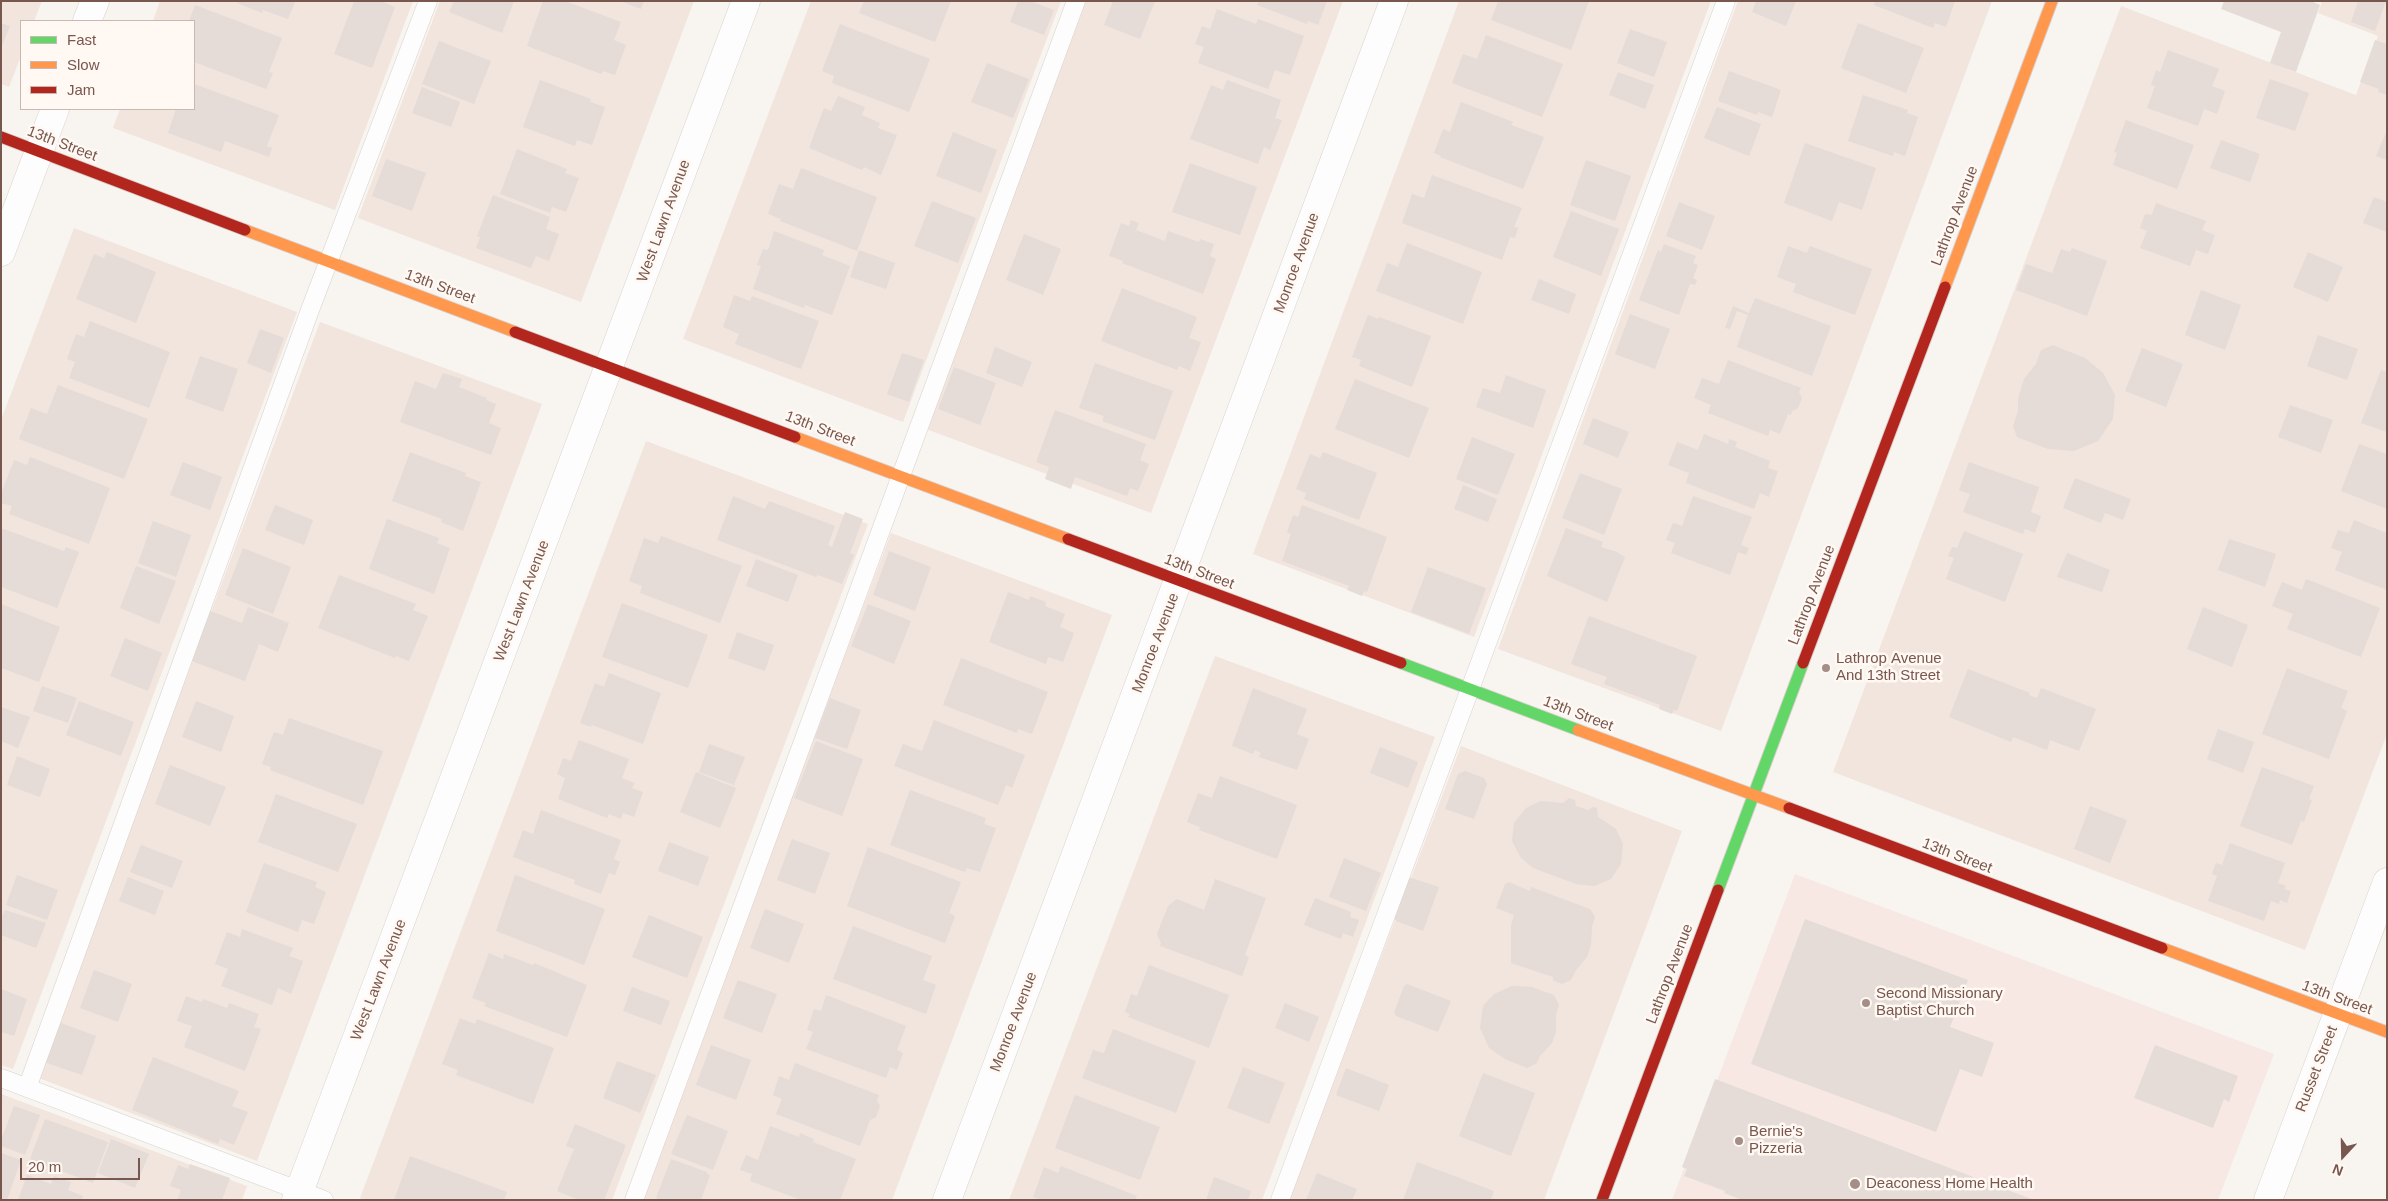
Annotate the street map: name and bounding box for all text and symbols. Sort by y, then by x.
legend [20,20,195,110]
text: Fast [67,31,96,48]
text: Slow [67,56,100,73]
text: Jam [67,81,95,98]
street label: 13th Street [25,122,99,166]
street label: West Lawn Avenue [634,157,694,285]
street label: Lathrop Avenue [1928,163,1982,269]
street label: Monroe Avenue [1270,210,1324,316]
street label: 13th Street [402,266,478,308]
street label: 13th Street [783,407,857,451]
street label: West Lawn Avenue [491,538,553,664]
street label: Lathrop Avenue [1785,542,1839,648]
street label: 13th Street [1162,550,1236,594]
street label: Monroe Avenue [1129,590,1183,696]
place label: Lathrop Avenue And 13th Street [1836,650,1942,685]
marker: Lathrop Avenue And 13th Street [1820,662,1832,674]
street label: 13th Street [1541,692,1615,736]
street label: 13th Street [1920,834,1994,878]
street label: West Lawn Avenue [348,917,410,1043]
street label: Lathrop Avenue [1643,921,1697,1027]
street label: Monroe Avenue [987,969,1041,1075]
street label: 13th Street [2299,977,2375,1019]
place label: Second Missionary Baptist Church [1876,985,2003,1020]
marker: Second Missionary Baptist Church [1860,997,1872,1009]
street label: Russet Street [2292,1023,2342,1115]
place label: Bernie's Pizzeria [1749,1123,1803,1158]
north arrow [2318,1131,2368,1181]
marker: Bernie's Pizzeria [1733,1135,1745,1147]
scale bar [22,1148,142,1180]
text: 20 m [28,1158,61,1175]
text: N [2330,1161,2345,1179]
place label: Deaconess Home Health [1866,1175,2033,1193]
marker: Deaconess Home Health [1848,1177,1862,1191]

